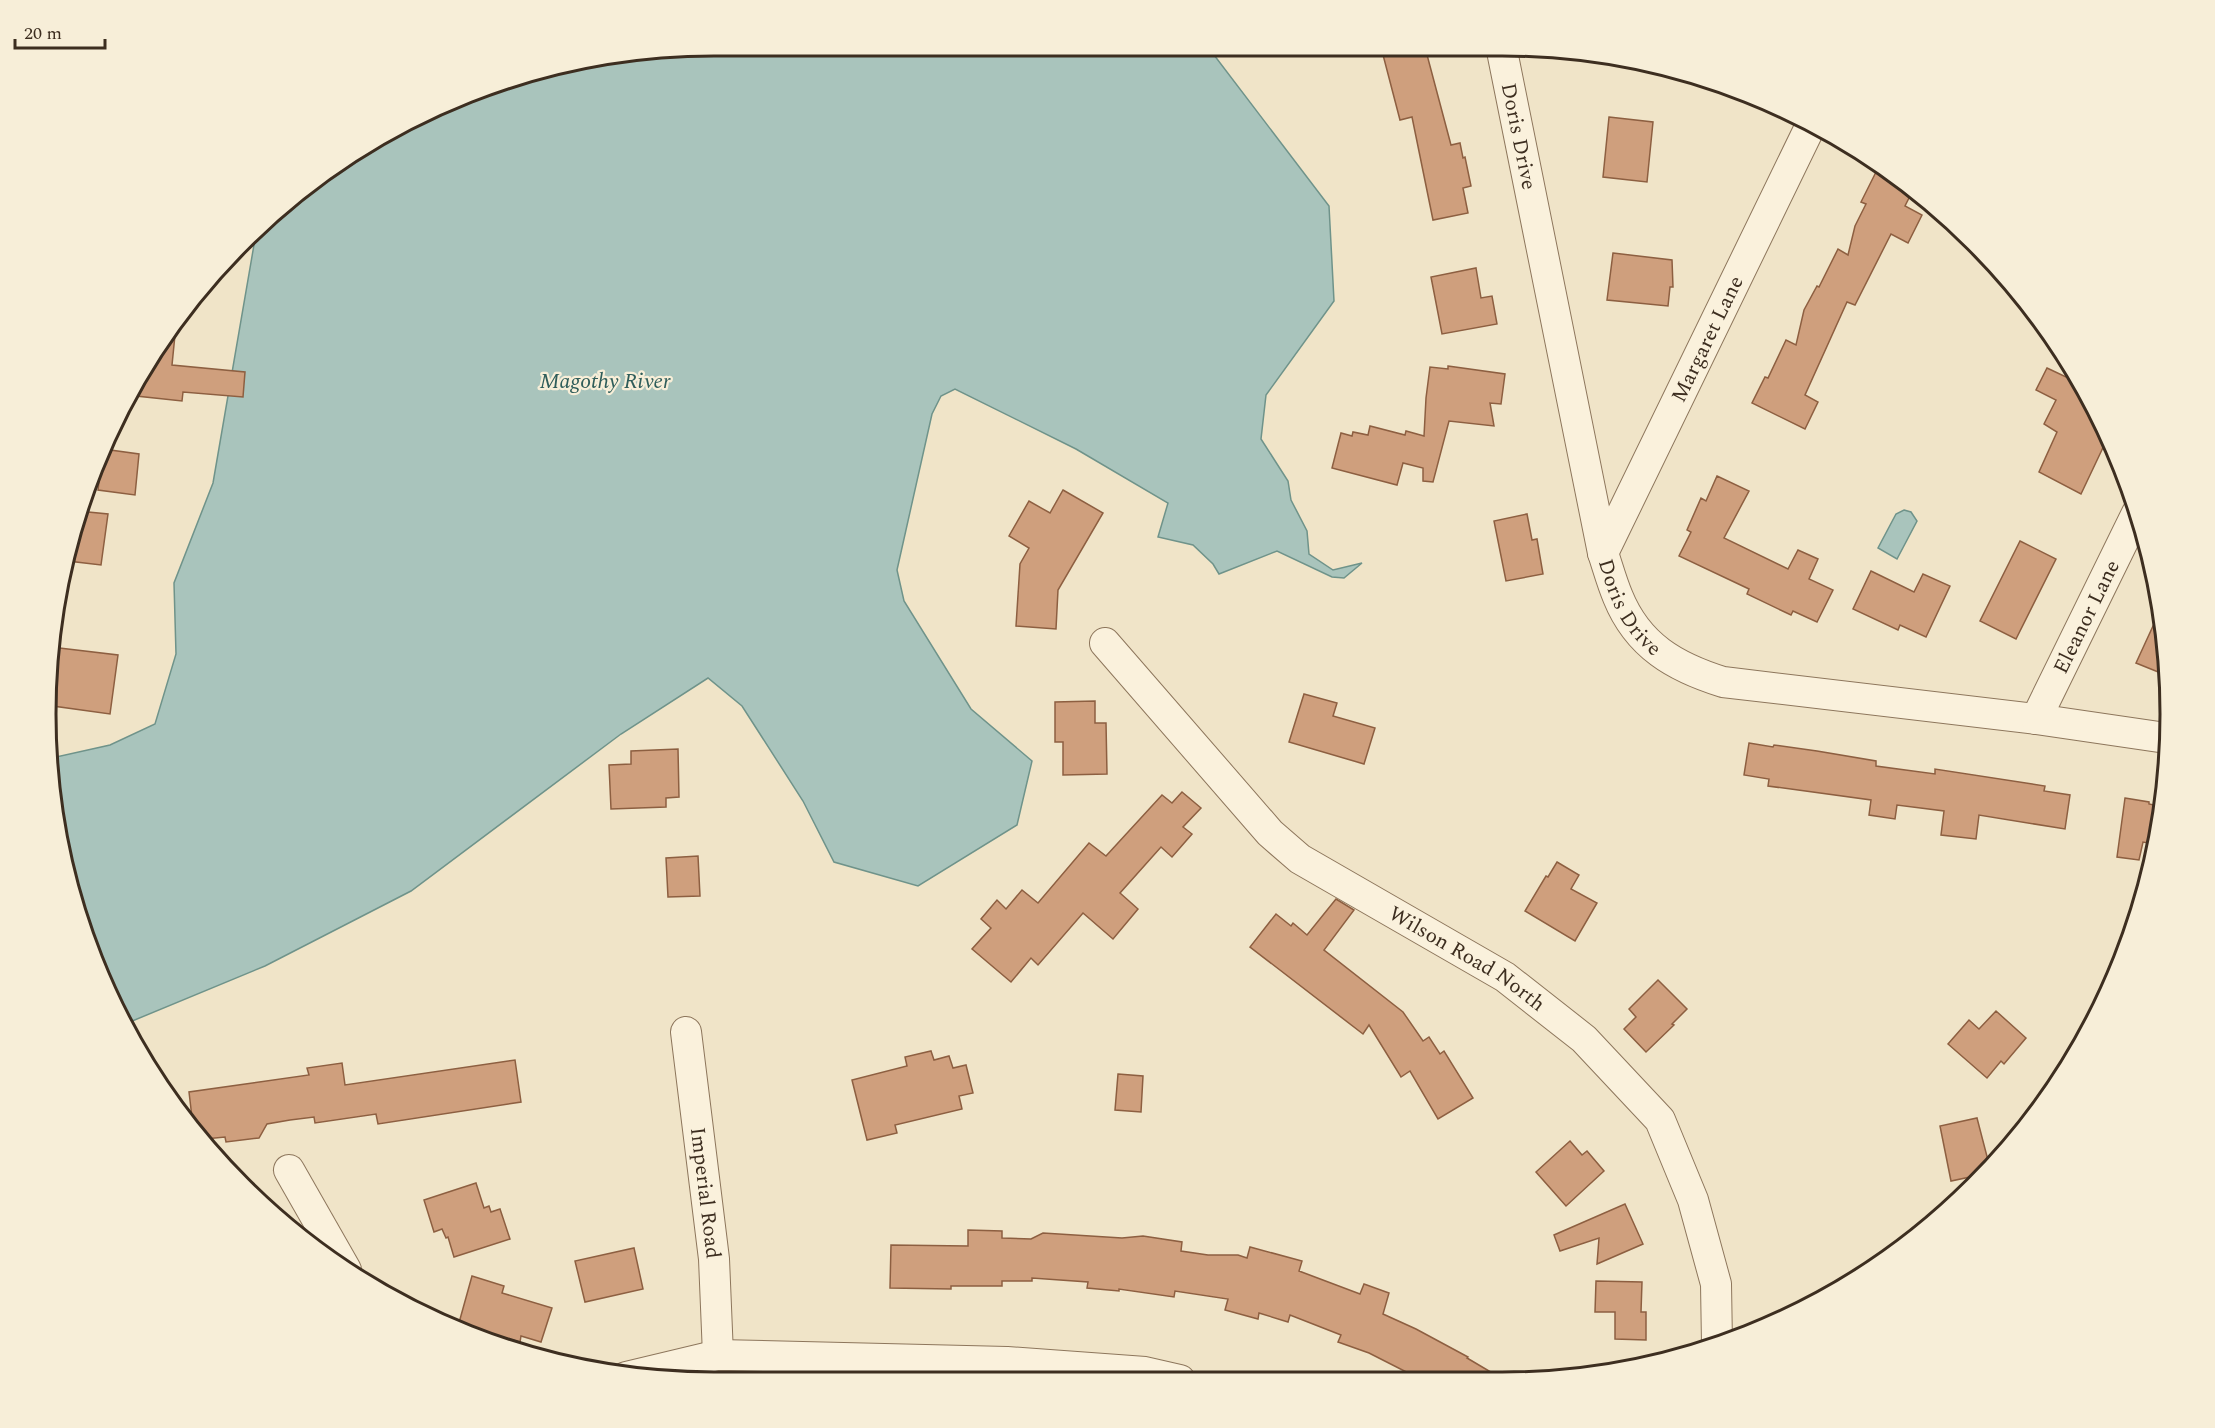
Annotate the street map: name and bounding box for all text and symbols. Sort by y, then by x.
scale bar [15,12,105,50]
text: 20 m [24,20,62,47]
street label: Doris Drive [1492,80,1545,193]
street label: Margaret Lane [1663,271,1752,408]
water label: Magothy River [539,365,671,398]
street label: Doris Drive [1589,555,1668,664]
street label: Eleanor Lane [2046,555,2129,680]
street label: Wilson Road North [1382,898,1552,1020]
street label: Imperial Road [681,1125,729,1261]

